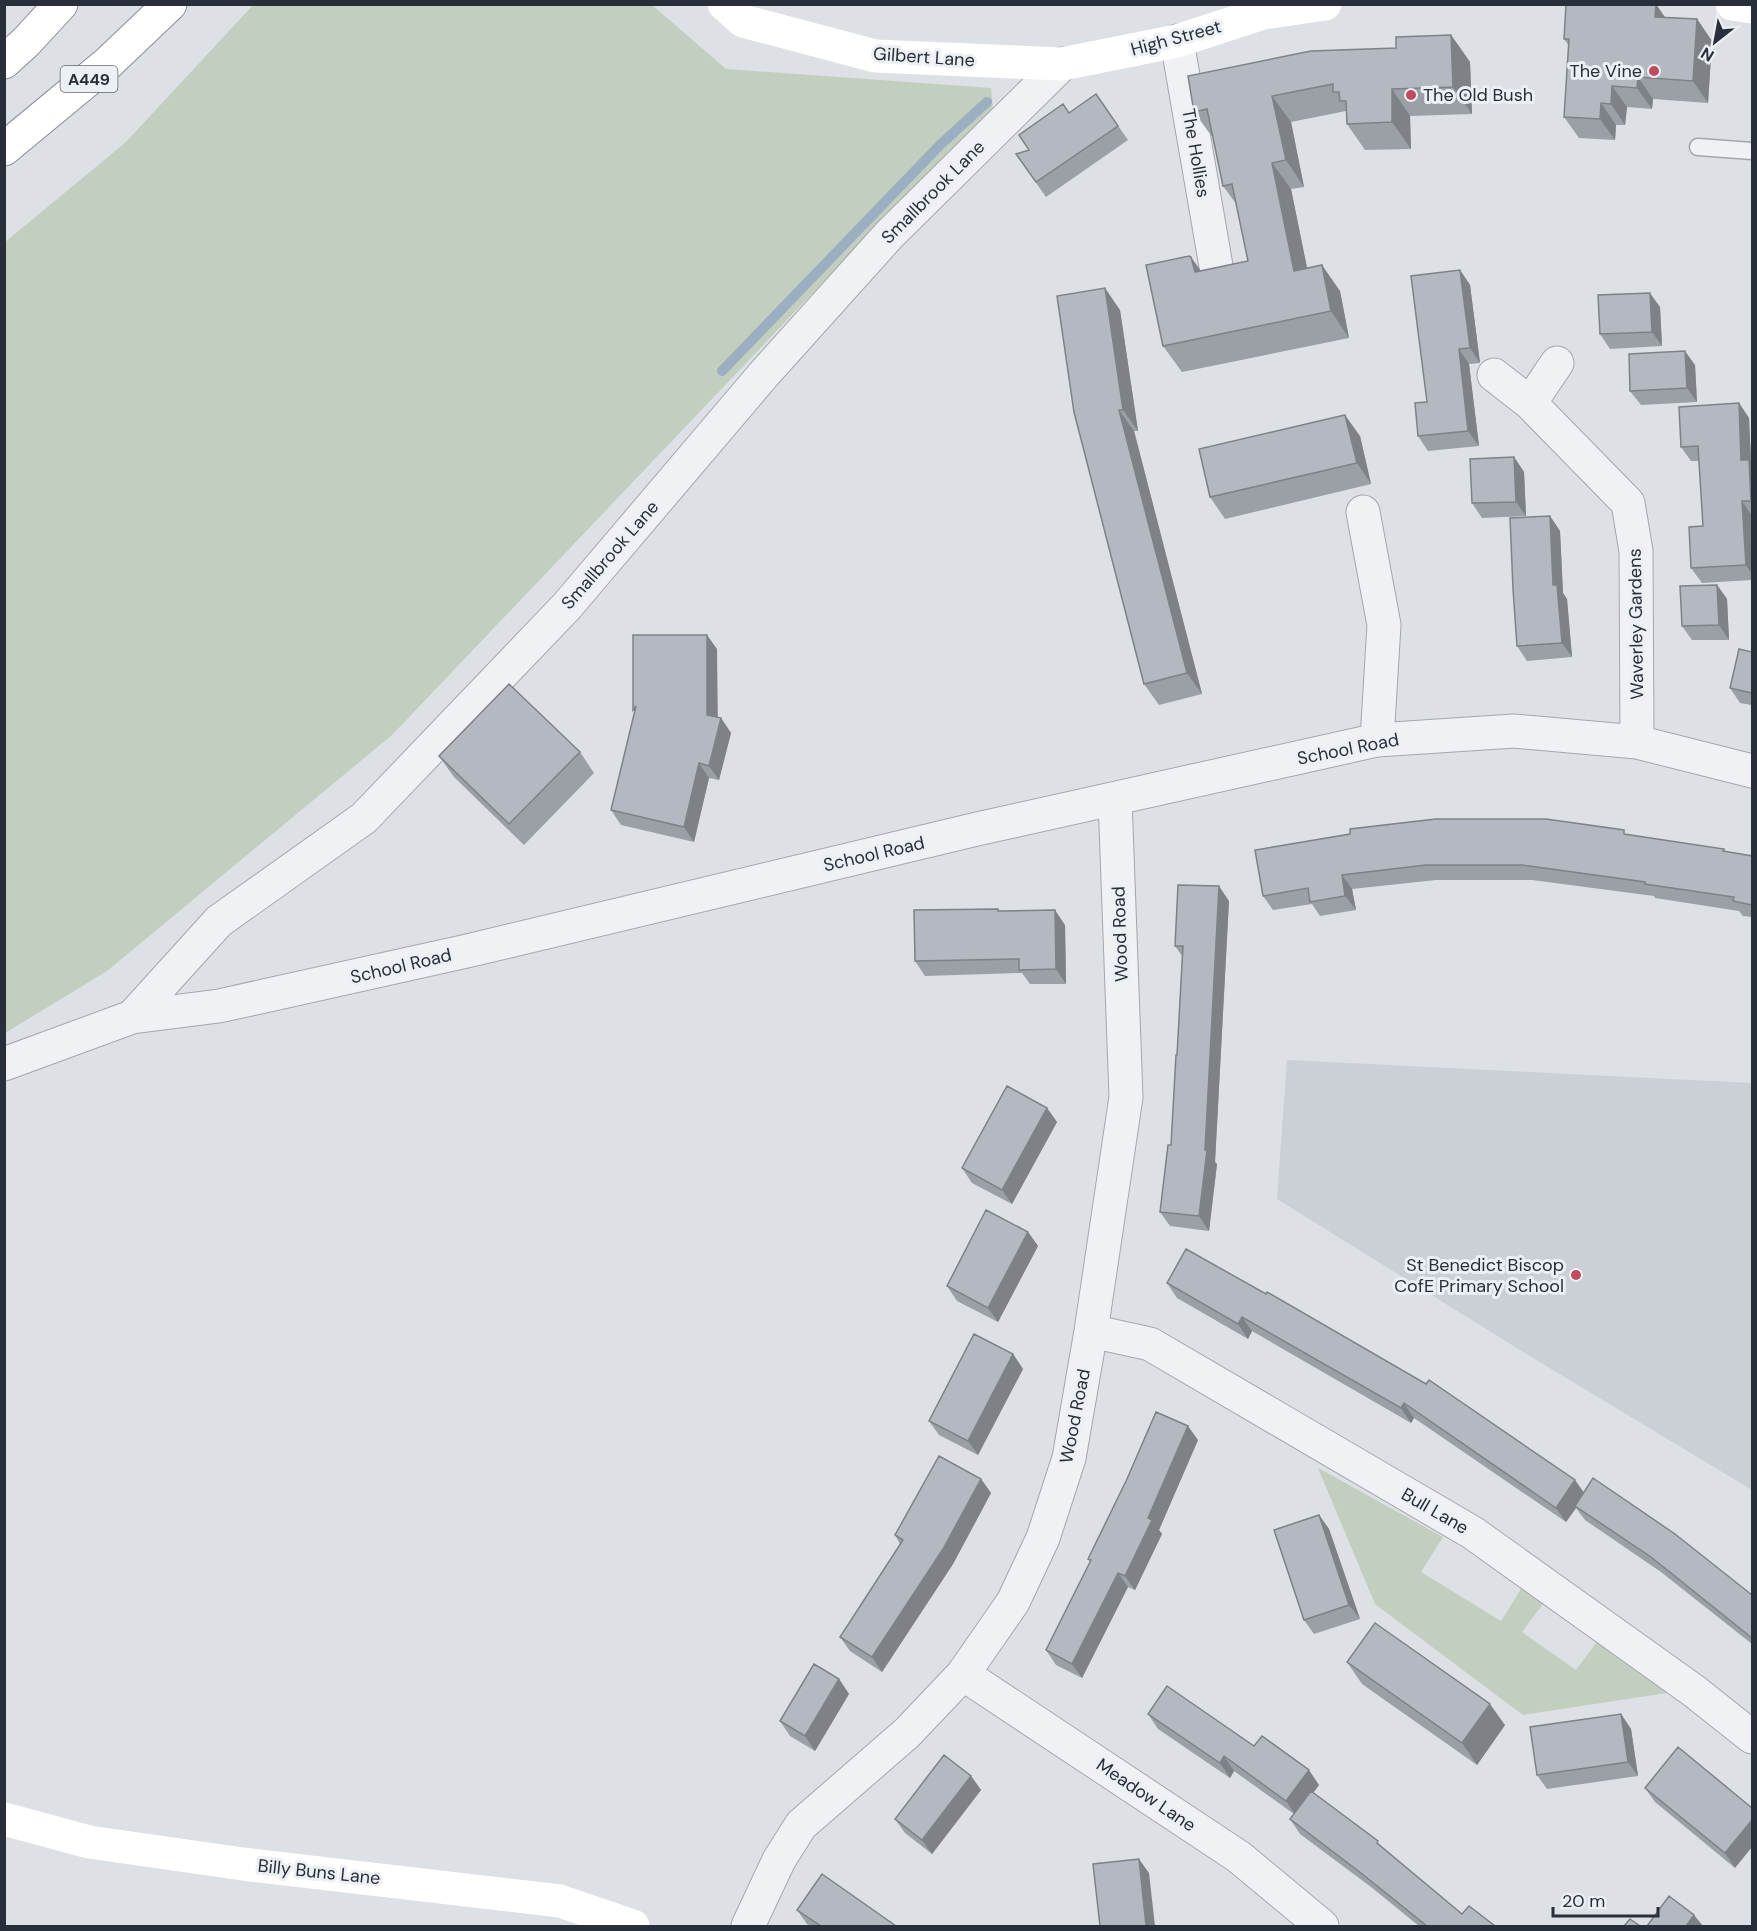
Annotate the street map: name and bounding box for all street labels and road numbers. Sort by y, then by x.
street label: High Street [1128,14,1224,62]
street label: Gilbert Lane [872,41,976,73]
road number: A449 [60,66,118,92]
street label: The Hollies [1176,107,1216,199]
street label: Smallbrook Lane [876,135,990,249]
street label: Smallbrook Lane [556,495,664,615]
street label: Waverley Gardens [1623,548,1649,700]
street label: School Road [1295,727,1401,771]
street label: School Road [821,831,927,877]
street label: Wood Road [1106,886,1134,982]
street label: School Road [348,943,454,989]
street label: Wood Road [1054,1367,1096,1465]
street label: Bull Lane [1397,1482,1473,1540]
street label: Meadow Lane [1092,1753,1200,1837]
street label: Billy Buns Lane [257,1854,381,1890]

